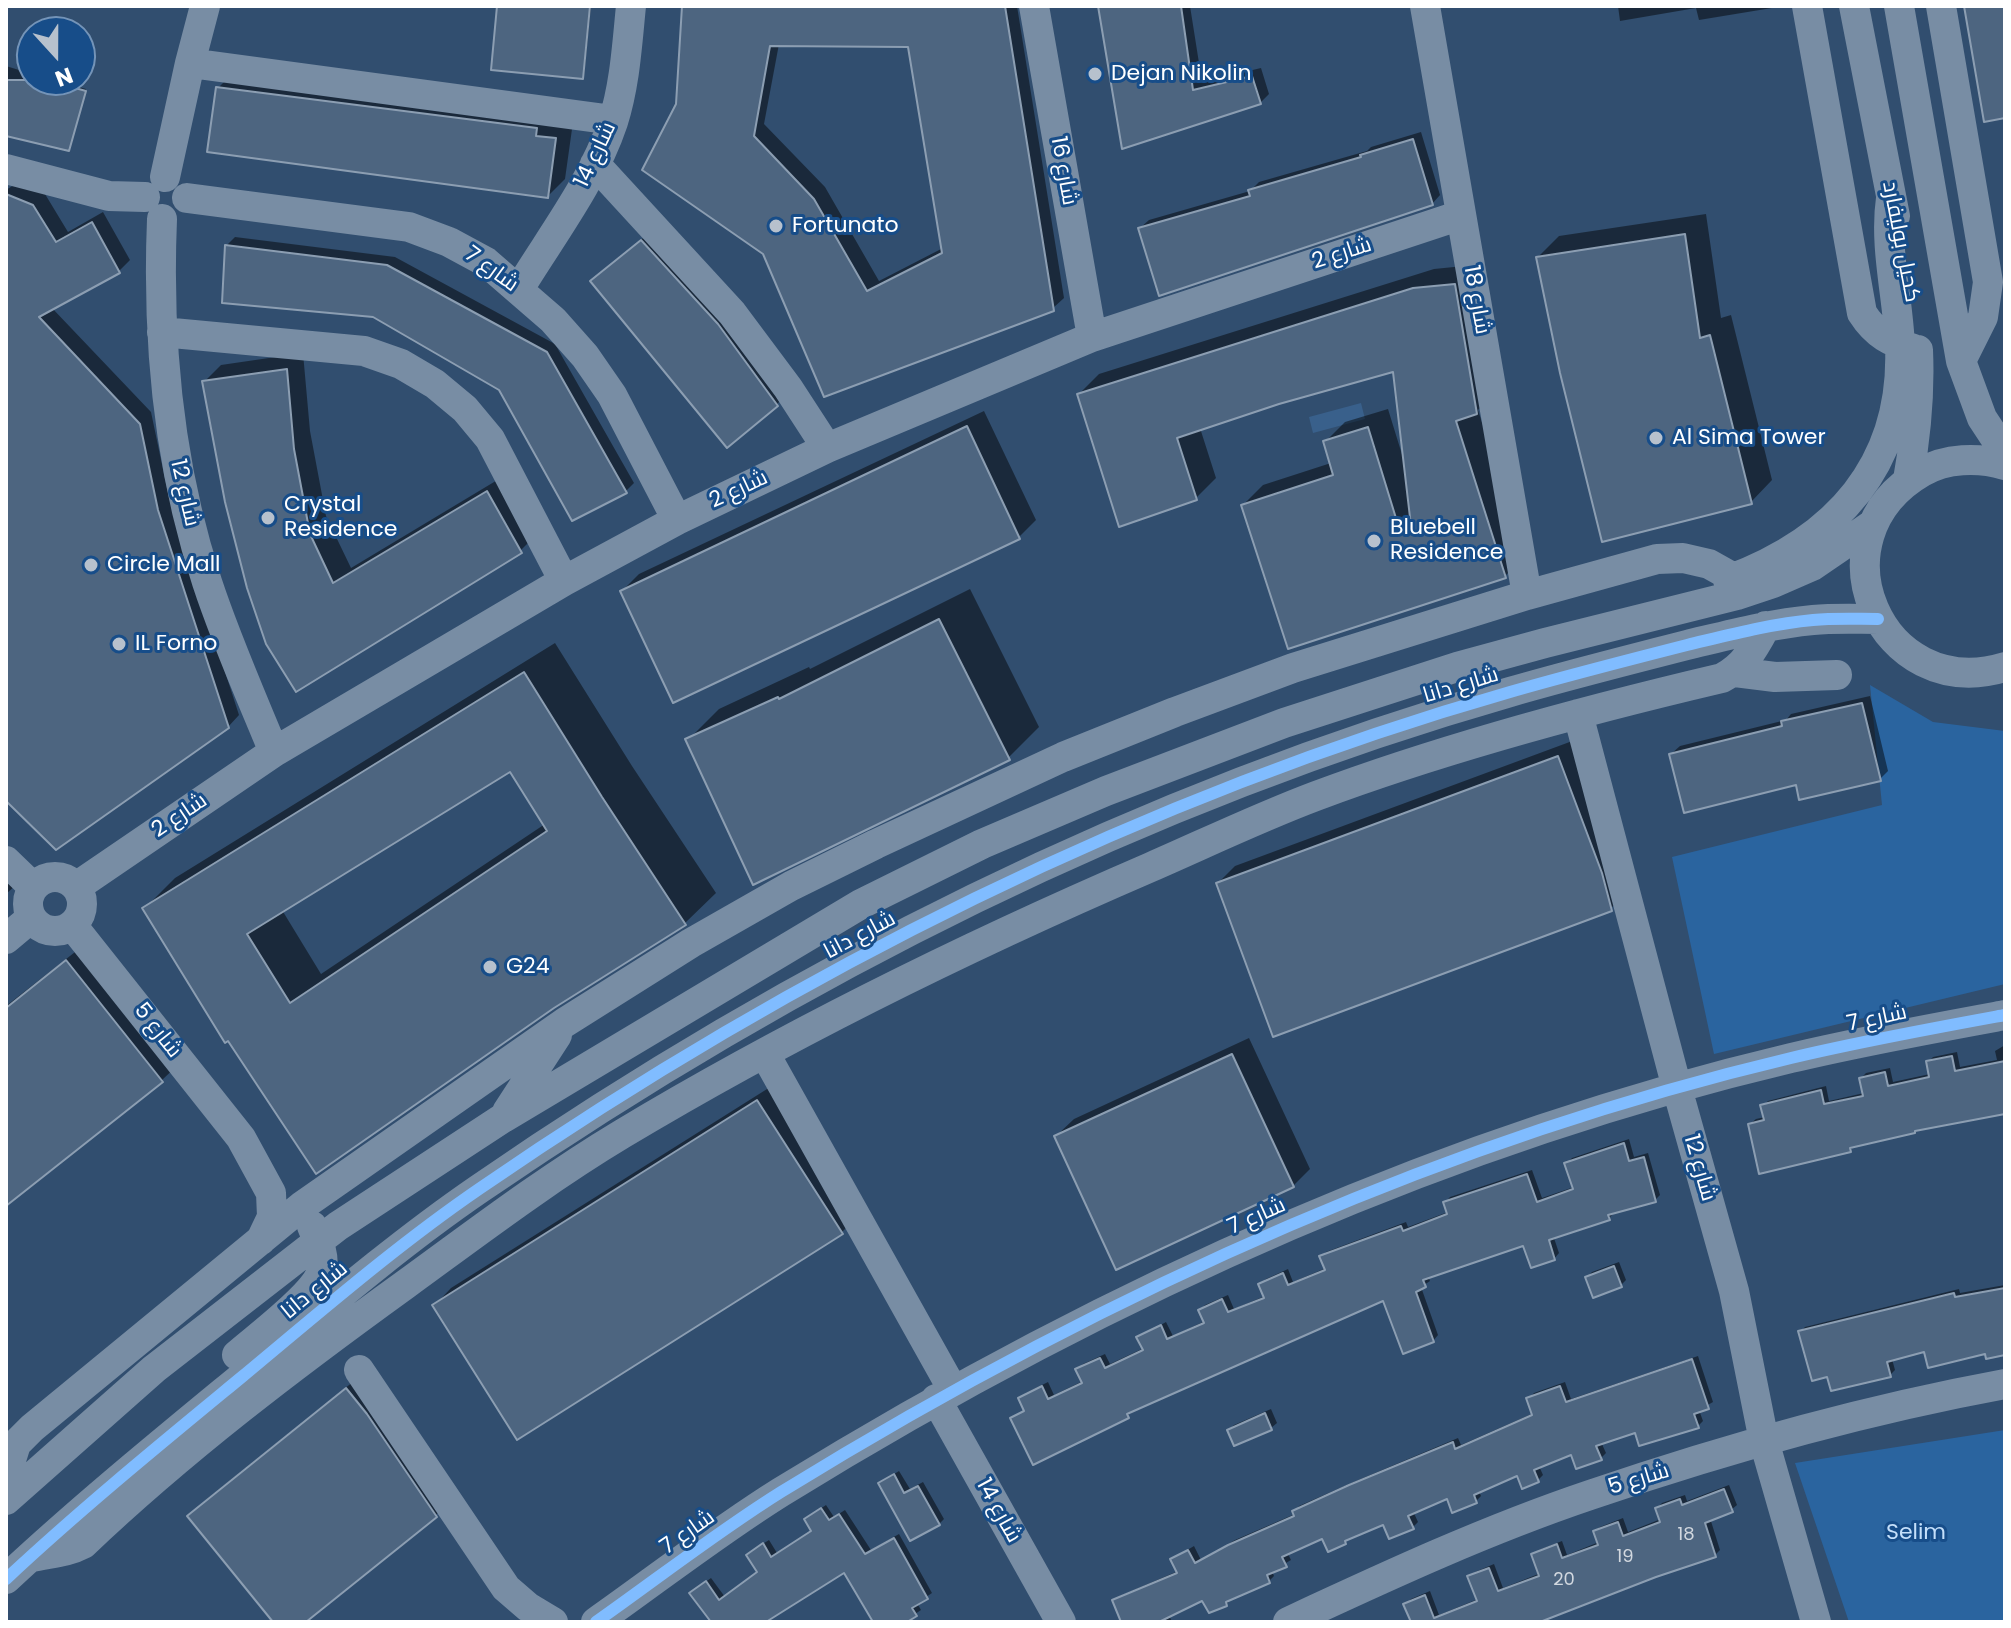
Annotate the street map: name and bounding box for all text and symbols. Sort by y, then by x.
north arrow [16,16,96,96]
text: N [51,60,77,94]
place label: Dejan Nikolin [1111,61,1252,87]
marker: Dejan Nikolin [1086,65,1104,83]
street label: شارع 14 [569,118,623,192]
street label: شارع 16 [1044,134,1082,208]
street label: كحيل بوليفارد [1875,179,1925,305]
place label: Fortunato [792,213,899,239]
marker: Fortunato [767,217,785,235]
street label: شارع 2 [1309,232,1375,276]
street label: شارع 7 [459,242,523,298]
street label: شارع 18 [1457,264,1495,336]
place label: Al Sima Tower [1672,425,1826,451]
marker: Al Sima Tower [1647,429,1665,447]
street label: شارع 12 [163,457,205,529]
street label: شارع 2 [706,465,772,515]
place label: Crystal Residence [284,492,397,544]
marker: Crystal Residence [259,509,277,527]
place label: Bluebell Residence [1390,515,1503,566]
marker: Bluebell Residence [1365,532,1383,550]
place label: Circle Mall [107,552,221,578]
marker: Circle Mall [82,556,100,574]
place label: IL Forno [135,631,217,657]
marker: IL Forno [110,635,128,653]
street label: شارع دانا [1420,662,1502,710]
street label: شارع 2 [147,788,213,844]
street label: شارع دانا [820,906,900,966]
place label: G24 [506,954,550,980]
marker: G24 [481,958,499,976]
street label: شارع 5 [127,998,187,1064]
street label: شارع 7 [1845,1000,1909,1038]
street label: شارع 12 [1677,1132,1721,1204]
street label: شارع 7 [1224,1193,1290,1241]
street label: شارع دانا [277,1256,353,1326]
street label: شارع 5 [1605,1458,1673,1502]
street label: شارع 14 [970,1474,1026,1548]
street label: شارع 7 [656,1505,720,1561]
park label: Selim [1886,1520,1946,1546]
house number: 18 [1677,1524,1695,1546]
house number: 19 [1616,1546,1634,1568]
house number: 20 [1553,1569,1575,1591]

